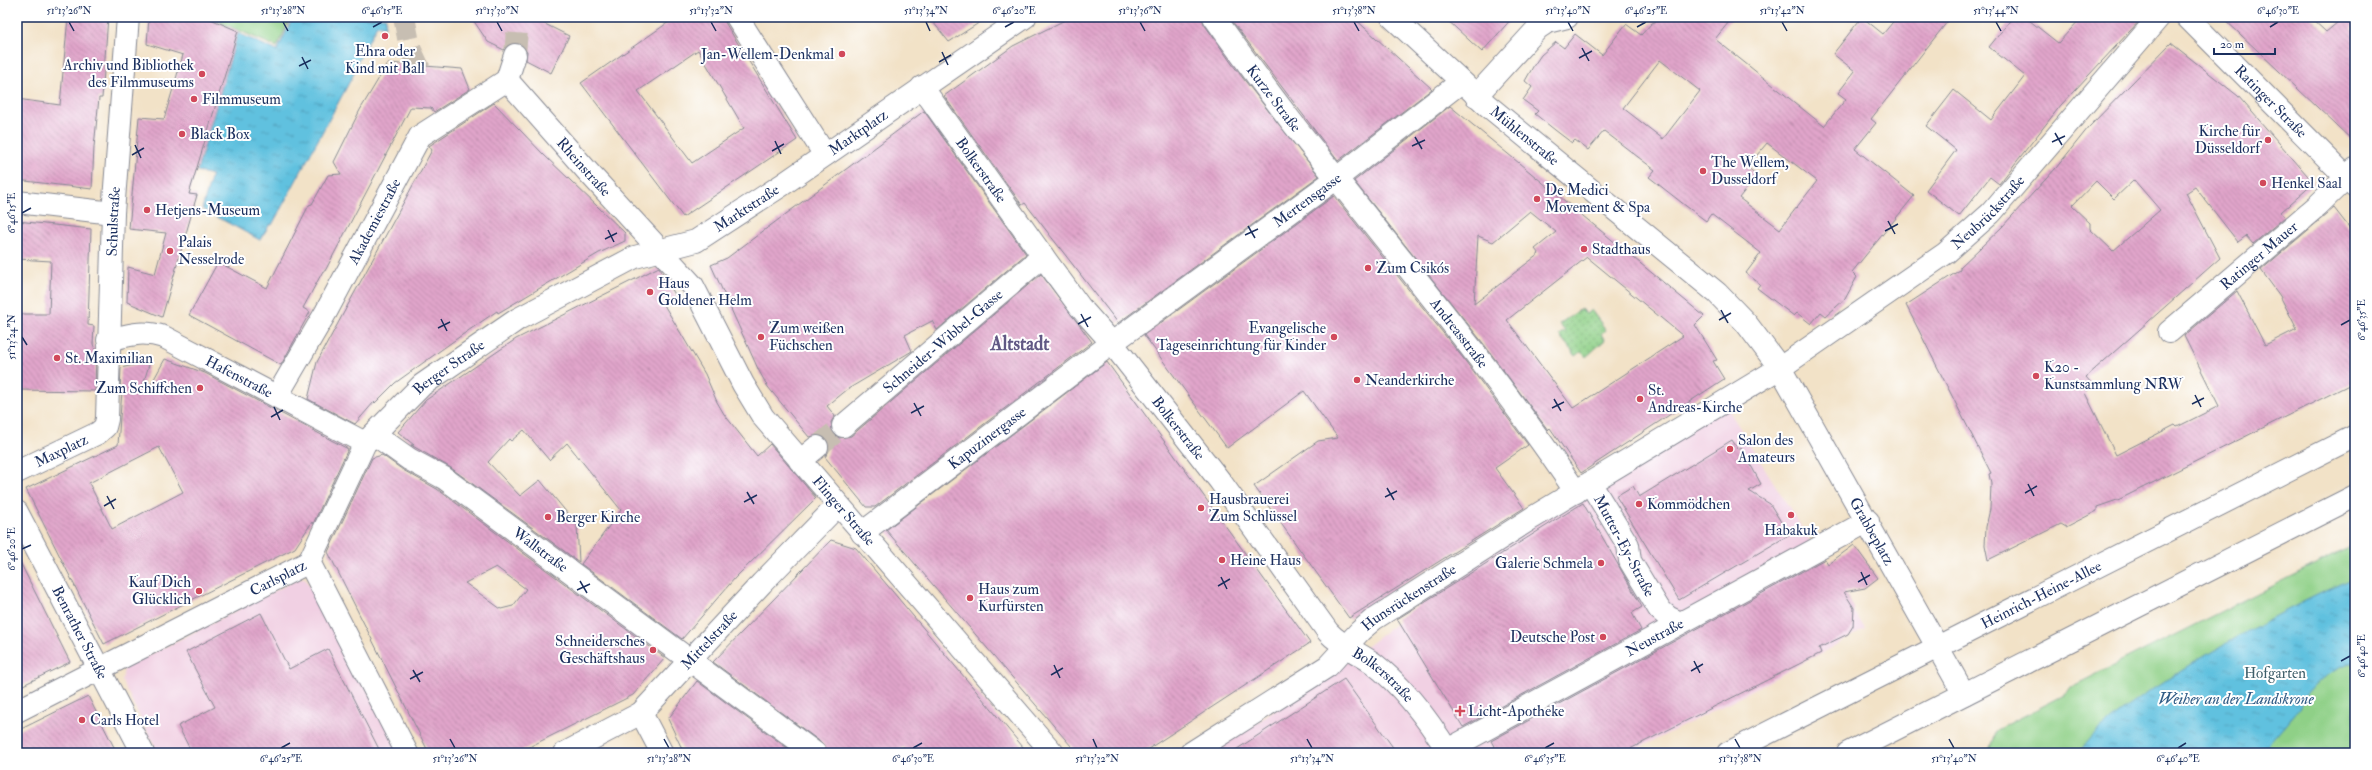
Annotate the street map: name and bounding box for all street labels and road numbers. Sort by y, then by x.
street label: Kurze Straße [1242,61,1306,136]
street label: Ratinger Straße [2231,61,2311,142]
street label: Mühlenstraße [1486,102,1563,170]
street label: Marktplatz [825,105,891,159]
street label: Rheinstraße [553,133,615,200]
street label: Bolkerstraße [952,134,1011,206]
street label: Mertensgasse [1269,169,1345,231]
street label: Neubrückstraße [1947,171,2029,253]
street label: Akademiestraße [343,175,405,268]
street label: Marktstraße [710,180,783,236]
street label: Schulstraße [102,186,124,257]
street label: Ratinger Mauer [2216,217,2302,294]
street label: Schneider-Wibbel-Gasse [879,285,1007,398]
street label: Andreasstraße [1425,293,1493,372]
street label: Berger Straße [409,335,488,398]
street label: Hafenstraße [202,351,276,402]
street label: Bolkerstraße [1148,392,1209,464]
street label: Kapuzinergasse [944,402,1030,474]
street label: Maxplatz [31,430,91,472]
street label: Flinger Straße [808,472,879,550]
street label: Mutter-Ey-Straße [1589,492,1659,600]
street label: Grabbeplatz [1845,494,1899,568]
street label: Wallstraße [508,522,572,576]
street label: Carlsplatz [246,555,310,600]
street label: Heinrich-Heine-Allee [1978,556,2105,633]
street label: Hunsrückenstraße [1357,560,1460,635]
street label: Benrather Straße [48,583,112,682]
street label: Mittelstraße [677,606,742,673]
street label: Neustraße [1622,614,1687,661]
street label: Bolkerstraße [1349,643,1418,706]

